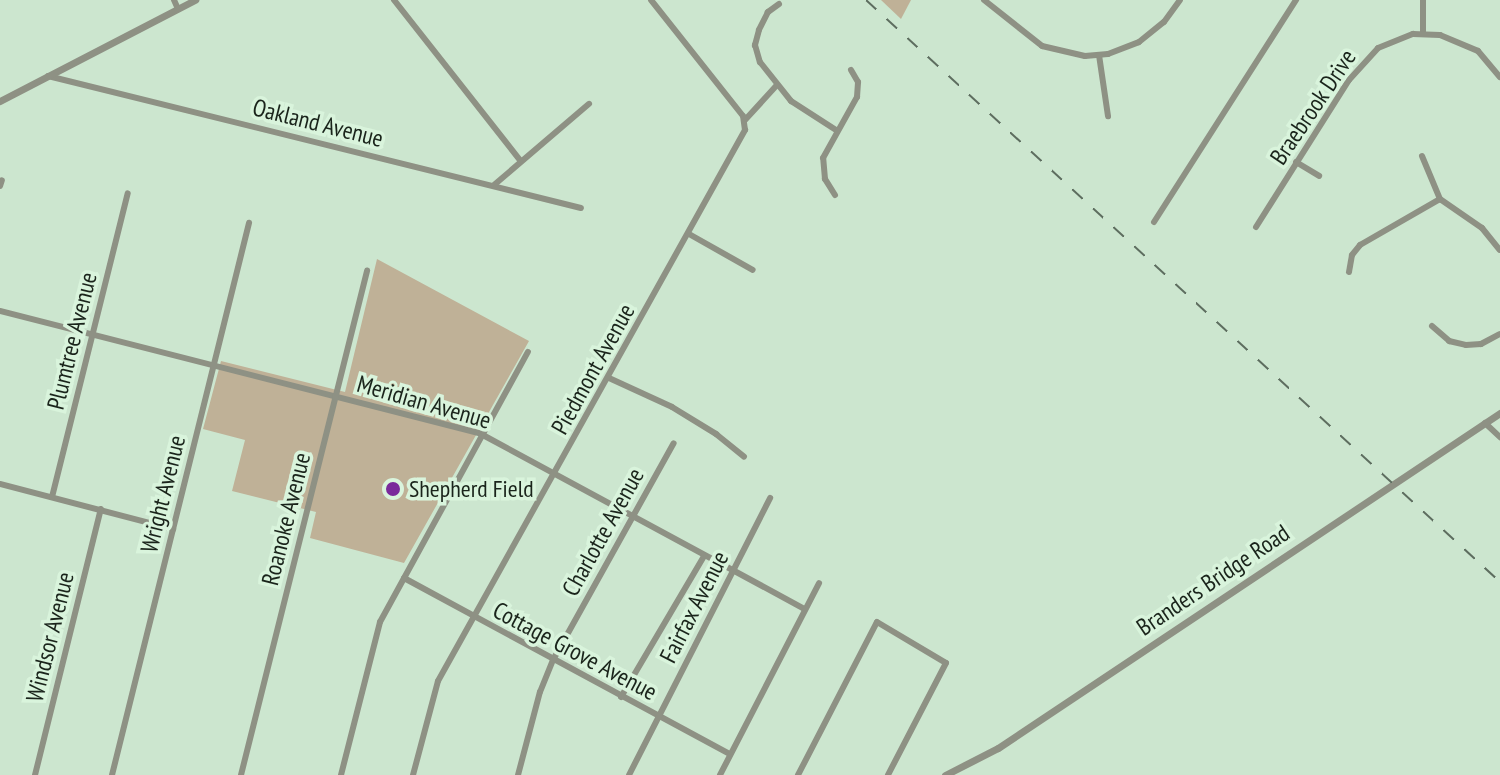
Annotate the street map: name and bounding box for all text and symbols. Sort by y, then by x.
street label: Braebrook Drive [1264,44,1362,170]
street label: Oakland Avenue [250,93,386,153]
street label: Plumtree Avenue [41,269,103,413]
street label: Piedmont Avenue [545,299,641,439]
street label: Meridian Avenue [353,369,495,435]
street label: Wright Avenue [134,432,192,556]
street label: Roanoke Avenue [256,449,316,589]
street label: Charlotte Avenue [556,463,650,601]
place label: Shepherd Field [409,475,534,503]
marker: Shepherd Field [384,480,402,498]
street label: Branders Bridge Road [1131,518,1295,642]
street label: Fairfax Avenue [653,546,735,668]
street label: Windsor Avenue [20,569,80,705]
street label: Cottage Grove Avenue [488,595,662,707]

